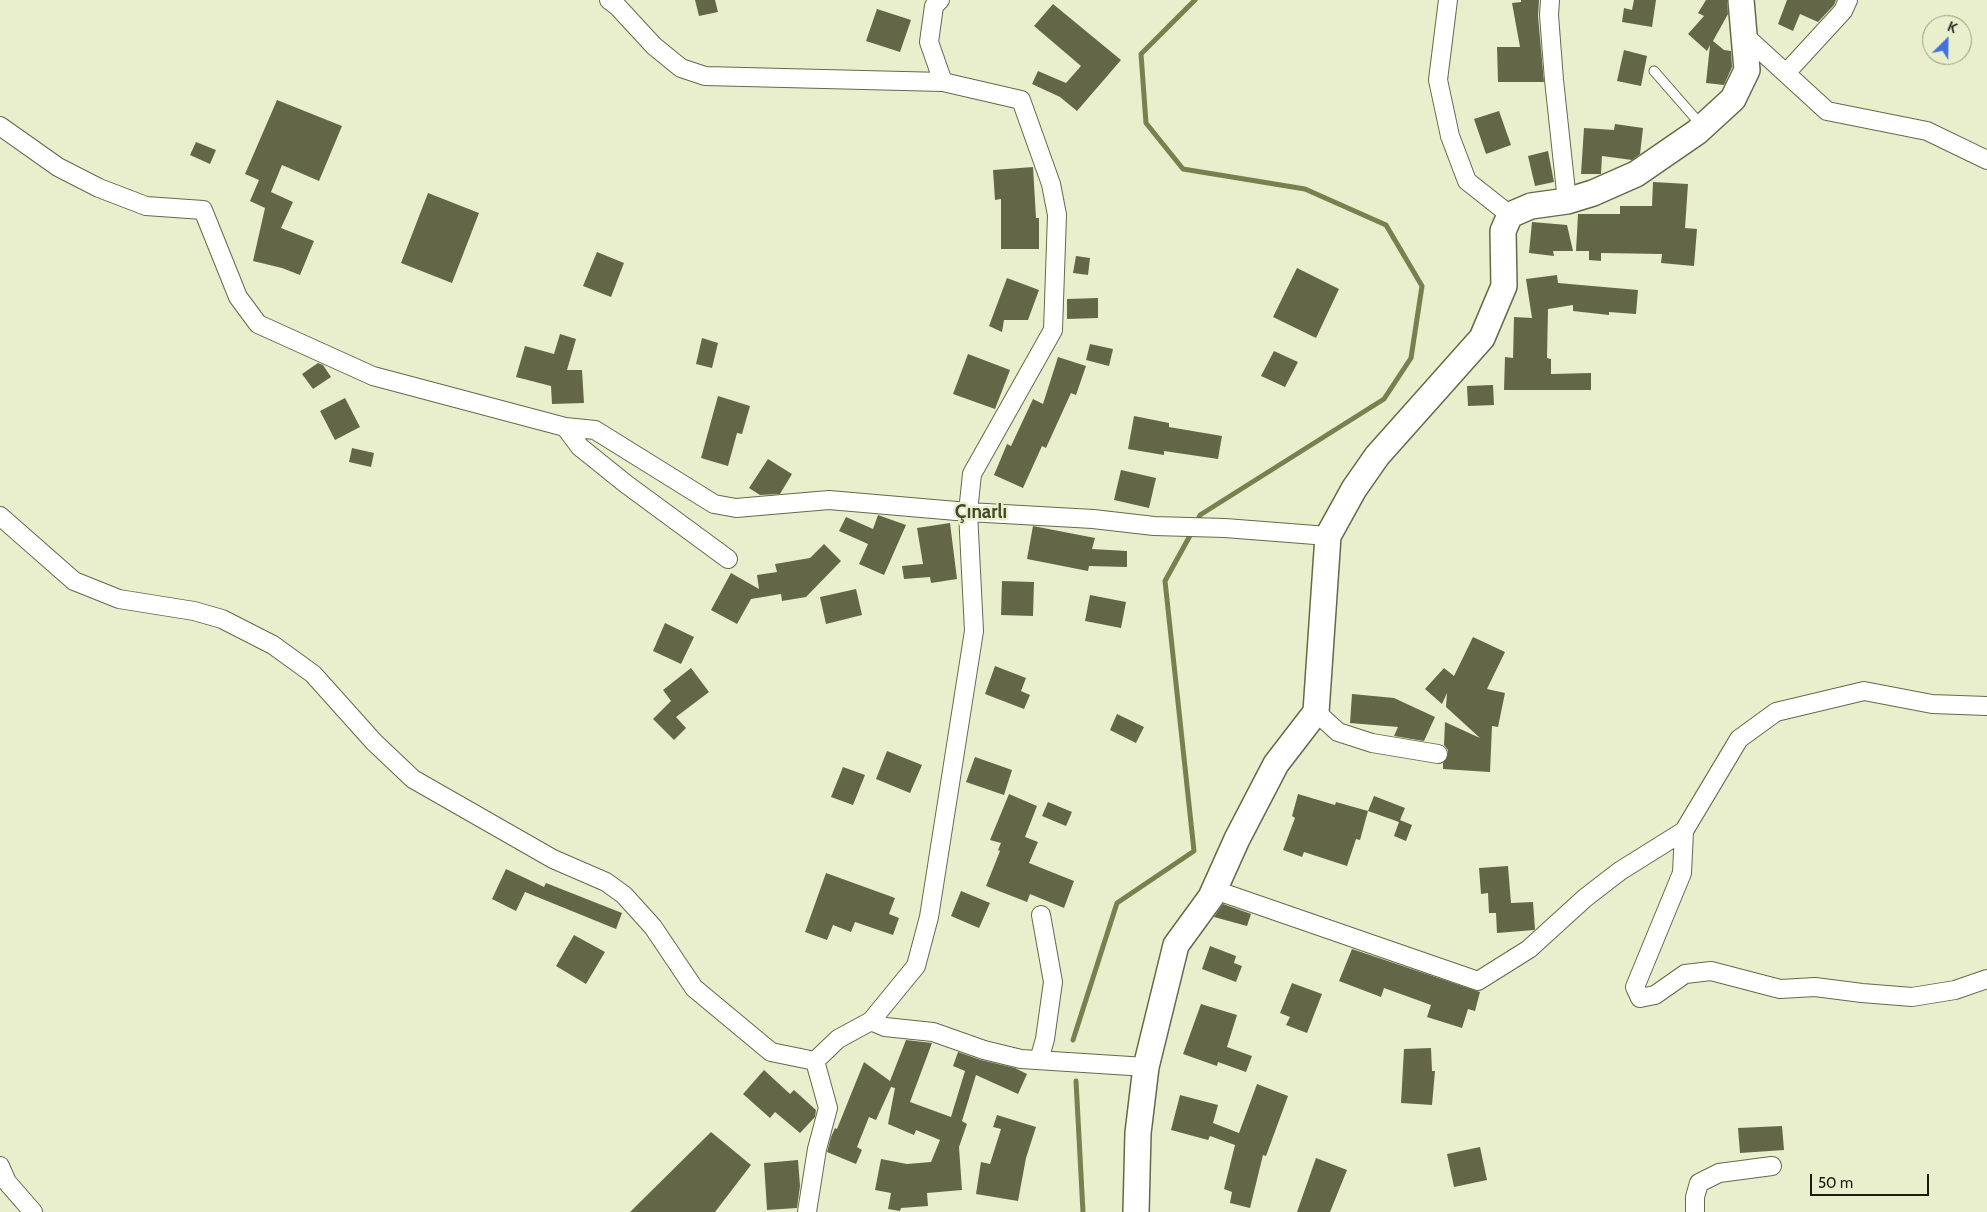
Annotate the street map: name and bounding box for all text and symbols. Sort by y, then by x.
north arrow [1922,15,1972,65]
text: K [1945,17,1960,37]
district label: Çınarlı [955,501,1007,523]
scale bar [1812,1164,1931,1196]
text: 50 m [1818,1174,1853,1192]

